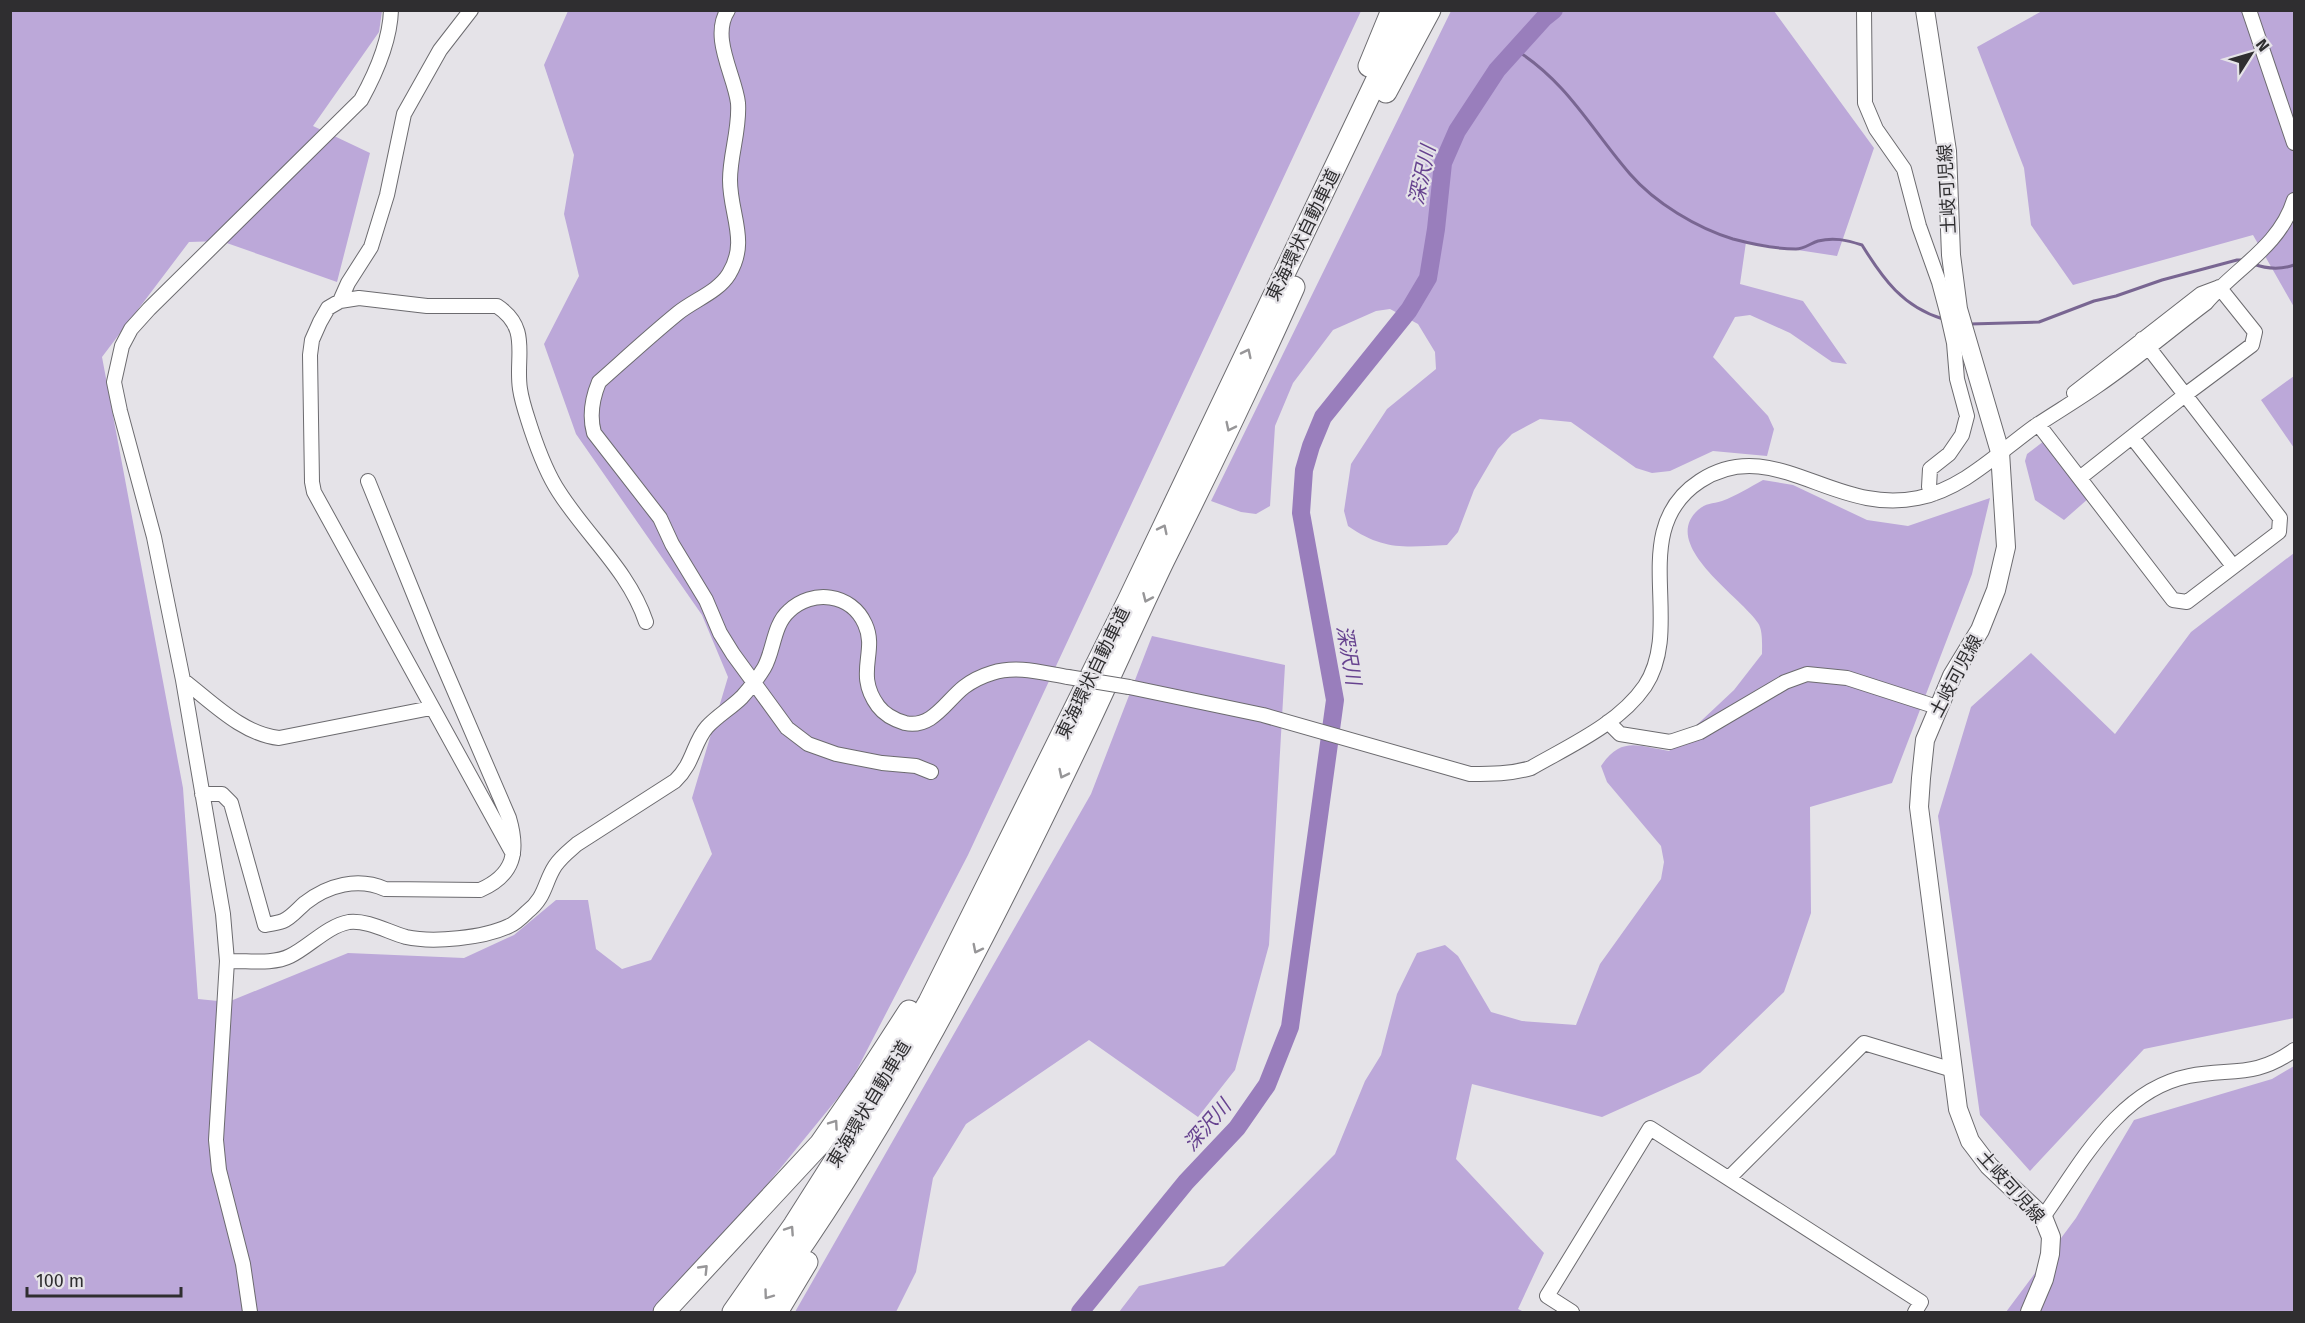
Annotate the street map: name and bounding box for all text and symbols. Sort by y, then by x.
north arrow [2221,24,2281,84]
text: N [2252,35,2273,55]
water label: 深沢川 [1404,141,1440,207]
street label: 土岐可児線 [1934,143,1960,235]
street label: 東海環状自動車道 [1262,165,1344,305]
one-way arrow [1239,349,1251,360]
one-way arrow [1226,420,1238,431]
one-way arrow [1155,525,1167,536]
one-way arrow [1142,591,1154,602]
street label: 東海環状自動車道 [1052,603,1134,743]
water label: 深沢川 [1332,623,1366,689]
street label: 土岐可児線 [1925,631,1987,721]
one-way arrow [1059,768,1071,779]
one-way arrow [973,943,984,953]
street label: 東海環状自動車道 [822,1037,916,1171]
water label: 深沢川 [1178,1093,1237,1156]
one-way arrow [826,1120,837,1131]
street label: 土岐可児線 [1973,1146,2049,1228]
one-way arrow [783,1226,794,1237]
scale bar [27,1260,182,1298]
one-way arrow [696,1266,707,1277]
text: 100 m [36,1270,84,1292]
one-way arrow [764,1289,775,1300]

